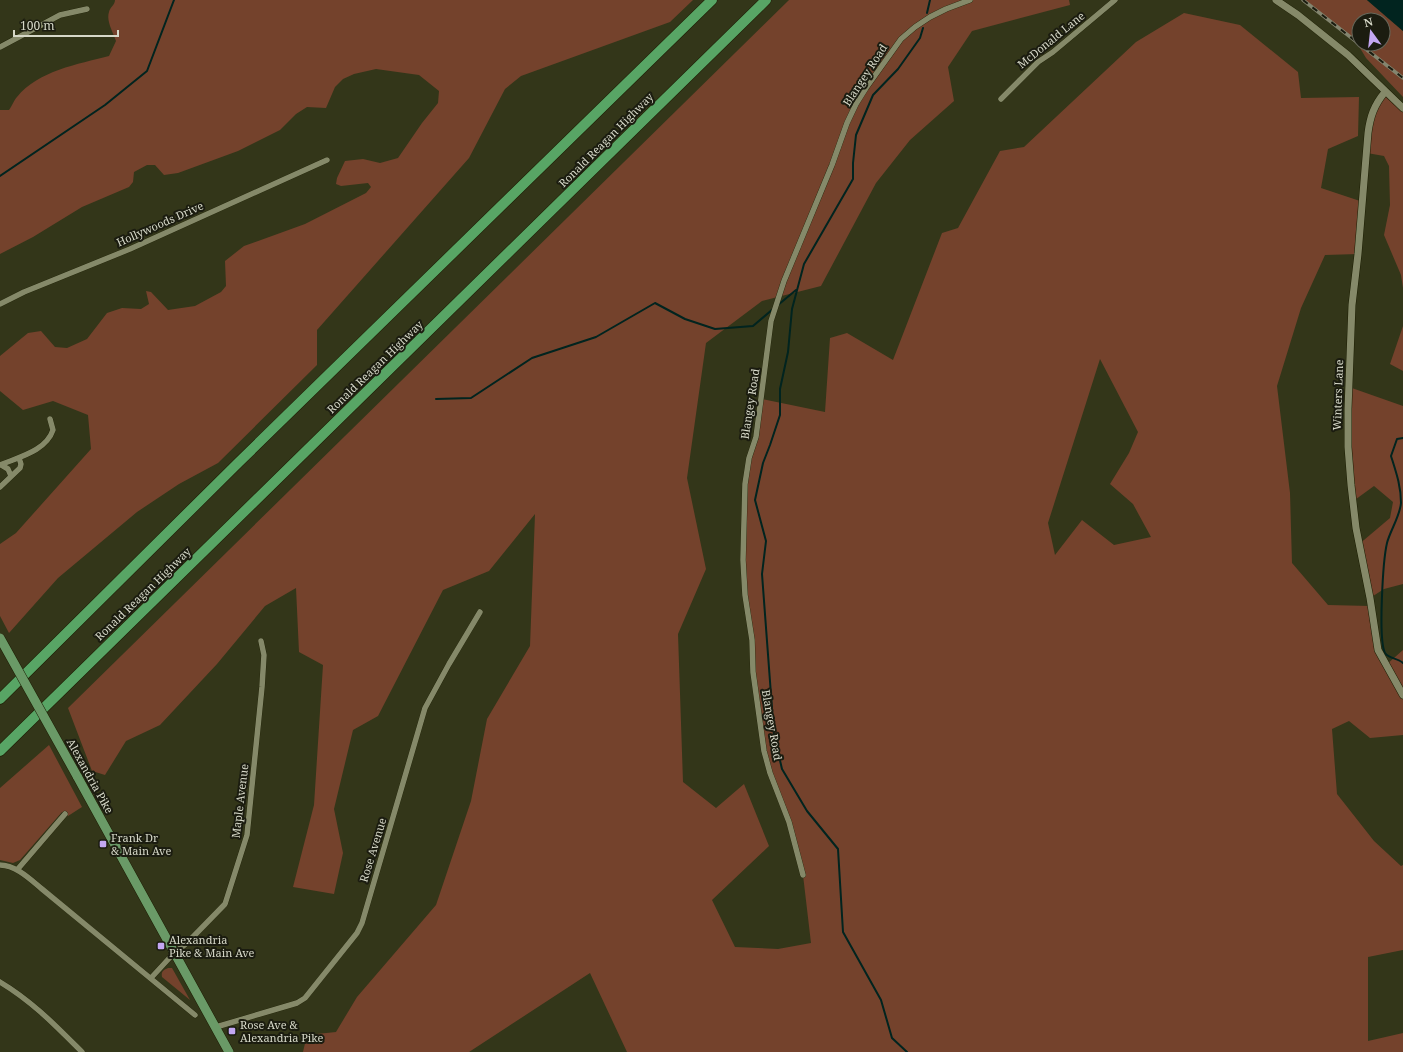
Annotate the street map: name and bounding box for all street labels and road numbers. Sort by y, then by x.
street label: McDonald Lane [1014,8,1088,71]
street label: Blangey Road [839,41,890,109]
street label: Ronald Reagan Highway [555,89,657,190]
street label: Hollywoods Drive [114,198,206,249]
street label: Ronald Reagan Highway [323,316,426,417]
street label: Winters Lane [1329,359,1346,431]
street label: Blangey Road [737,367,763,440]
street label: Ronald Reagan Highway [91,543,194,644]
street label: Blangey Road [759,689,786,762]
street label: Alexandria Pike [64,736,117,816]
street label: Maple Avenue [228,763,252,839]
street label: Rose Avenue [356,816,389,884]

